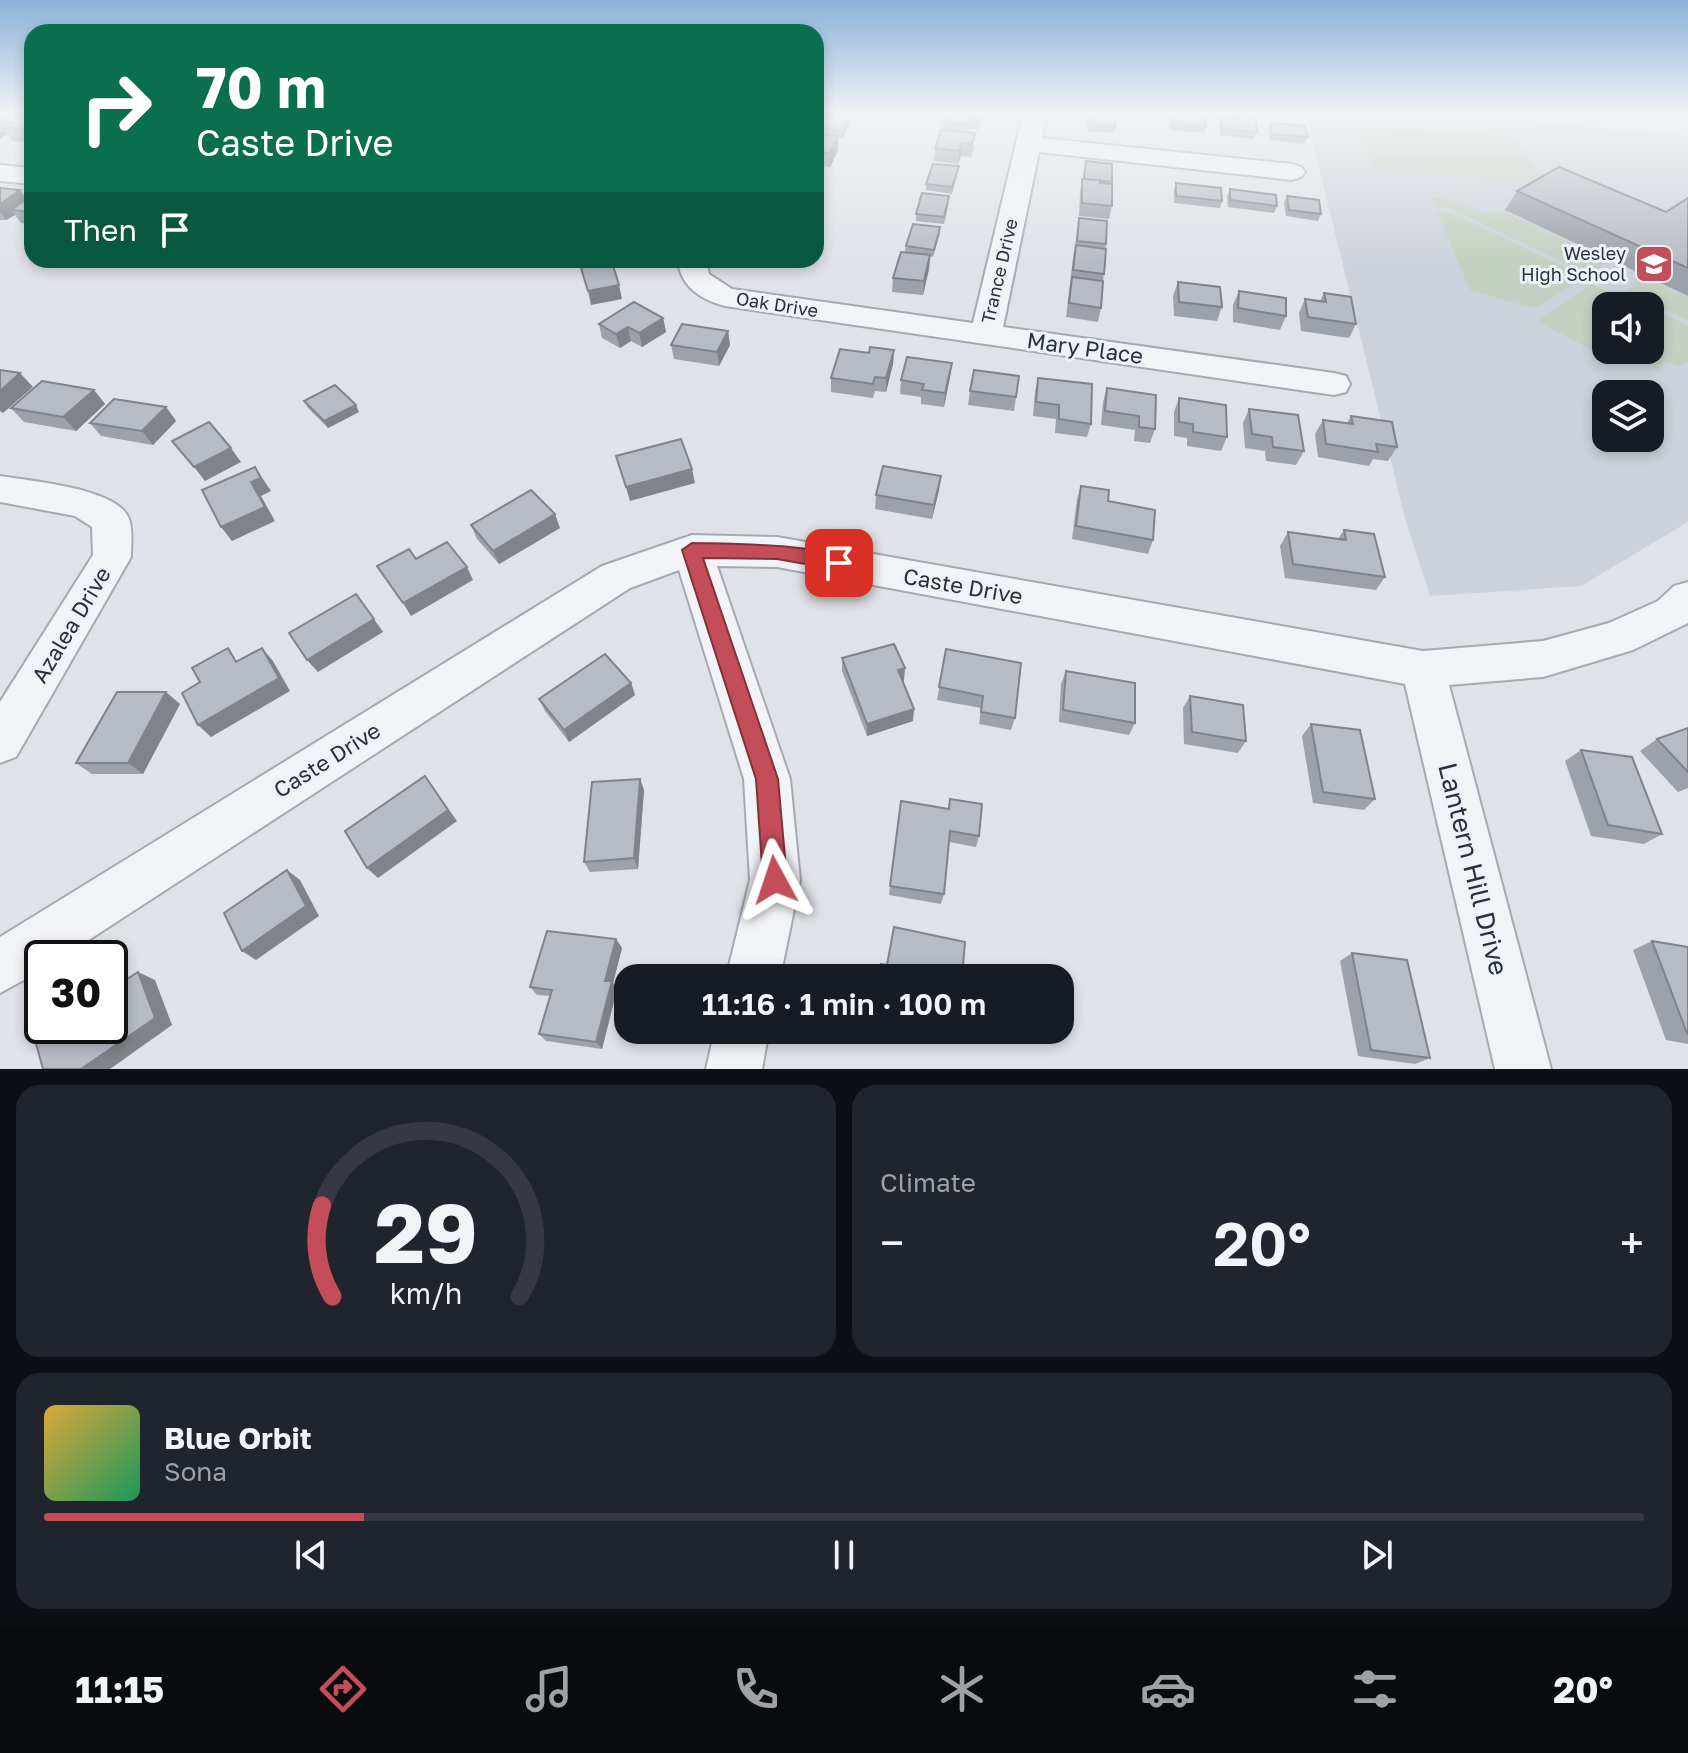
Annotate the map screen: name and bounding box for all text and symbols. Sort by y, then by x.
text: 70 m [196,53,326,120]
icon: right [64,56,168,160]
text: Caste Drive [196,121,393,164]
icon: arrive [153,208,197,252]
text: Then [64,212,137,248]
street label: Trance Drive [976,216,1022,325]
place label: Wesley High School [1521,242,1626,285]
school or university icon: Wesley High School [1633,243,1675,285]
street label: Oak Drive [735,287,820,321]
map controls [1592,292,1664,452]
button: sound [1592,292,1664,364]
street label: Mary Place [1025,326,1145,369]
button: layers [1592,380,1664,452]
pin [805,529,873,597]
icon: arrive [817,541,861,585]
street label: Azalea Drive [25,562,116,688]
street label: Caste Drive [901,562,1025,609]
street label: Caste Drive [268,716,385,803]
street label: Lantern Hill Drive [1432,759,1515,978]
position arrow [733,838,817,922]
speed limit sign: 30 [24,940,128,1044]
text: 11:16 · 1 min · 100 m [702,986,986,1022]
text: Climate [880,1167,976,1198]
text: 29 [374,1181,478,1281]
text: 20° [1213,1207,1311,1279]
text: − [880,1216,904,1269]
text: + [1620,1216,1644,1269]
text: km/h [390,1276,462,1310]
text: Blue Orbit [164,1420,312,1456]
text: Sona [164,1456,227,1487]
icon: previous [289,1533,333,1577]
icon: pause [822,1533,866,1577]
icon: next [1355,1533,1399,1577]
icon: directions [315,1661,371,1717]
icon: music [521,1661,577,1717]
icon: phone [728,1661,784,1717]
icon: climate [934,1661,990,1717]
icon: car [1140,1661,1196,1717]
icon: filters [1347,1661,1403,1717]
text: 11:15 [75,1668,164,1711]
text: 20° [1553,1668,1613,1711]

